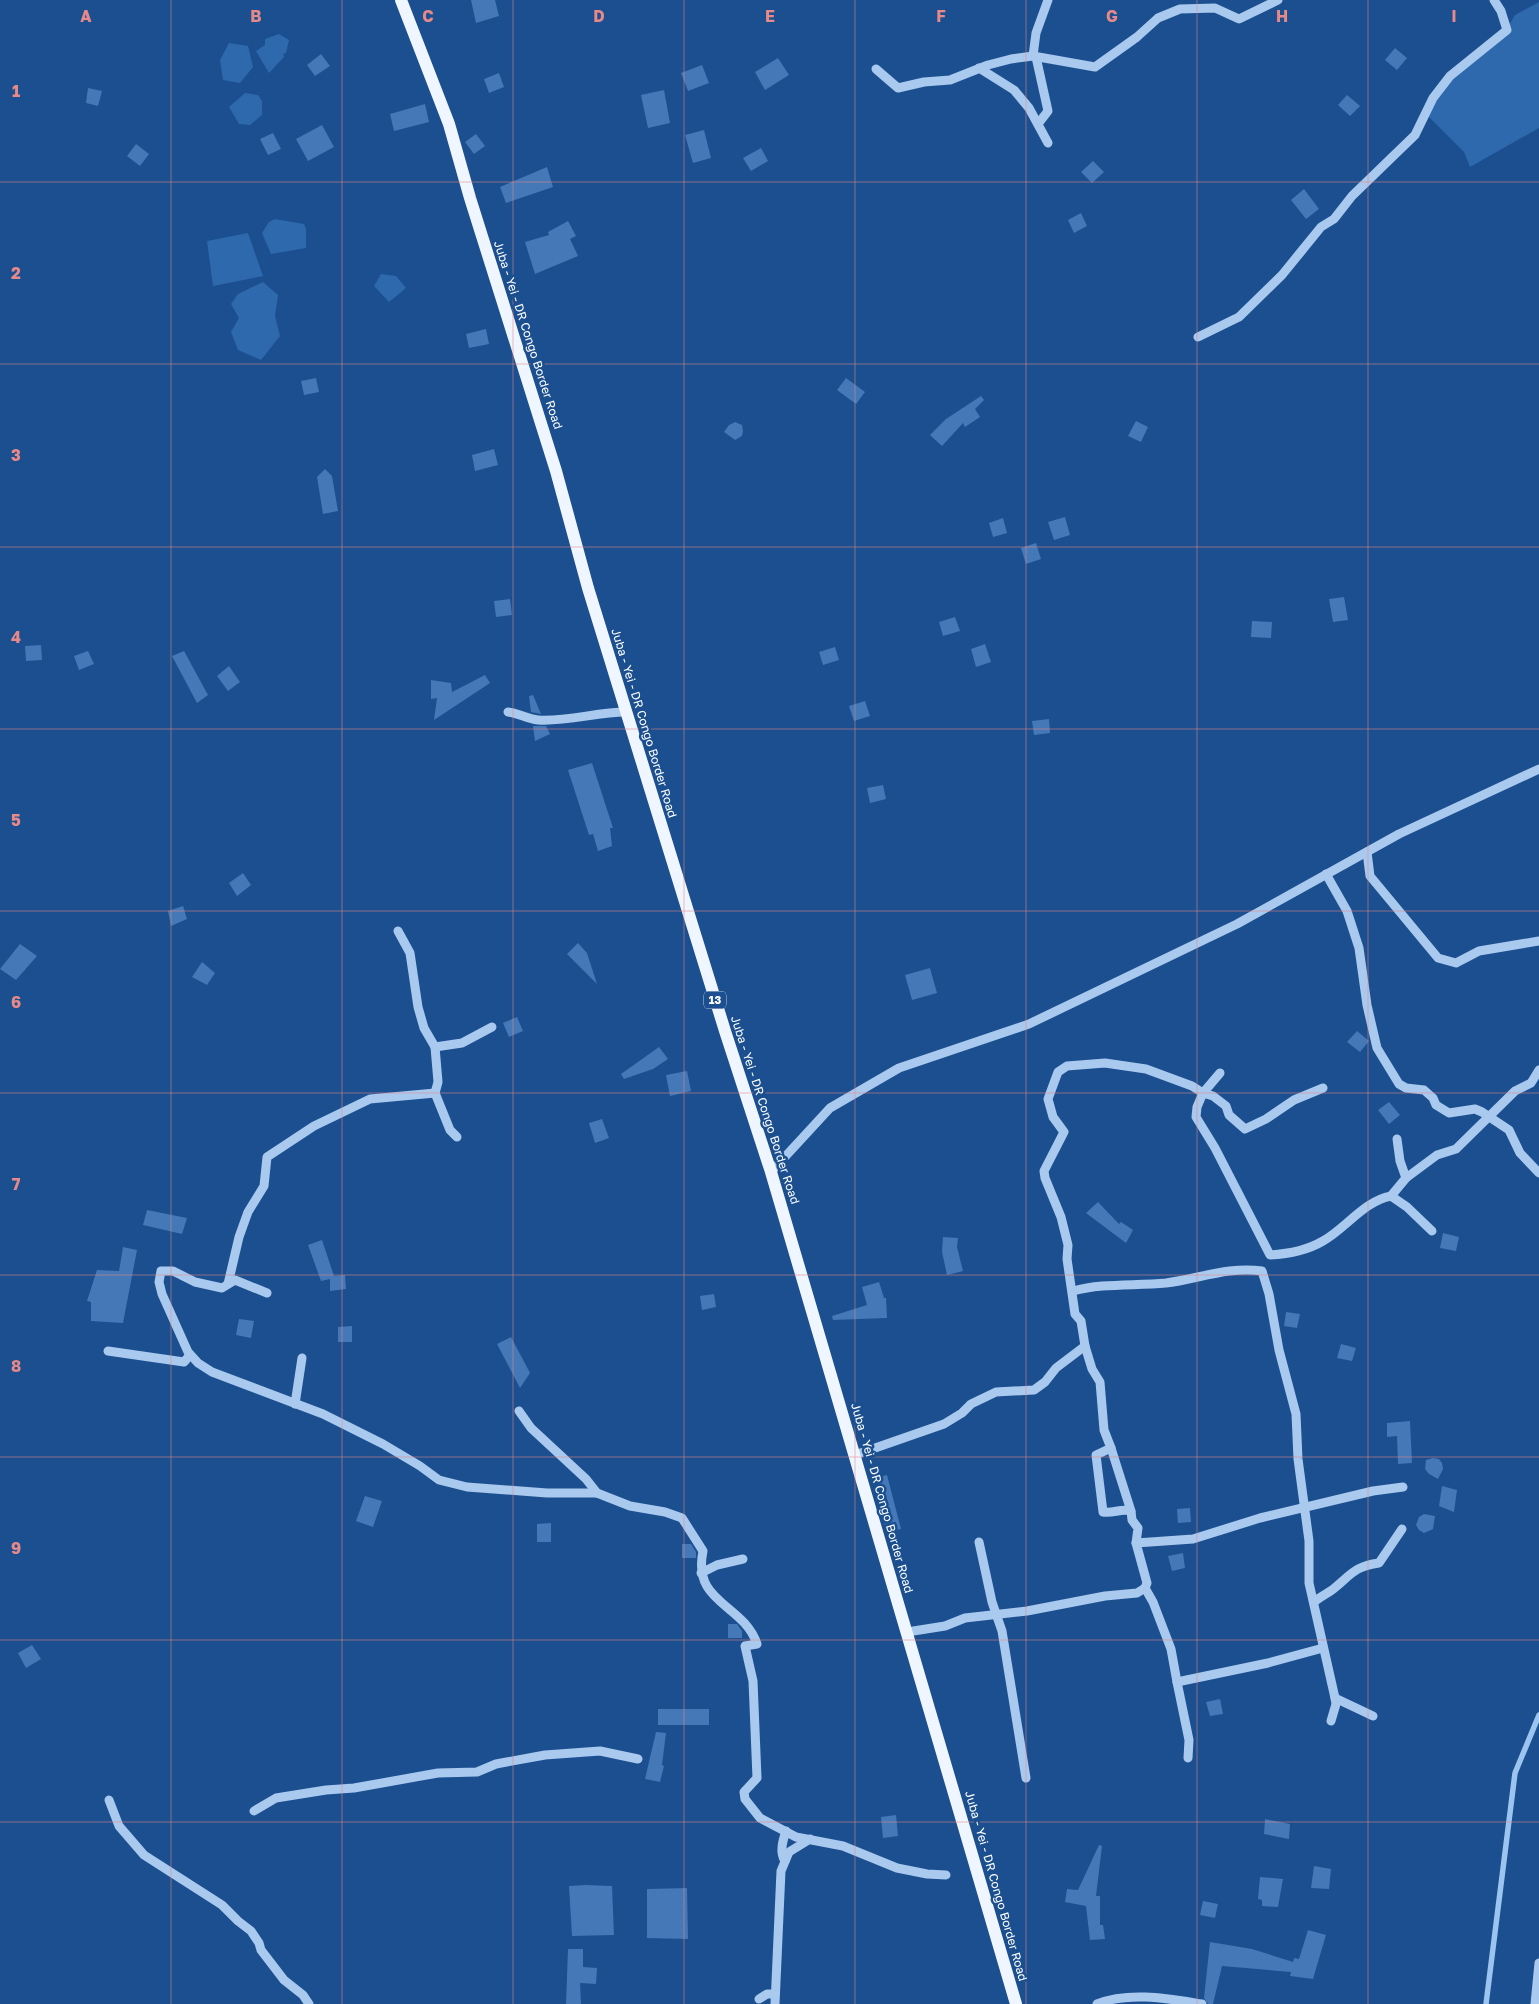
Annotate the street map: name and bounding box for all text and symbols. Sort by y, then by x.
text: A [80,6,92,26]
text: B [250,6,262,26]
text: C [422,6,434,26]
text: D [593,6,605,26]
text: E [765,6,775,26]
text: F [936,6,946,26]
text: G [1106,6,1118,26]
text: H [1276,6,1288,26]
text: I [1451,6,1457,26]
text: 1 [12,81,20,101]
street label: Juba - Yei - DR Congo Border Road [491,239,566,431]
text: 2 [11,263,21,283]
text: 3 [11,445,21,465]
street label: Juba - Yei - DR Congo Border Road [608,626,680,819]
text: 4 [11,627,21,647]
text: 5 [11,810,21,830]
text: 6 [11,992,21,1012]
road number: 13 [704,992,726,1008]
street label: Juba - Yei - DR Congo Border Road [728,1014,803,1206]
text: 7 [12,1174,21,1194]
text: 8 [11,1356,21,1376]
street label: Juba - Yei - DR Congo Border Road [848,1401,917,1595]
text: 9 [11,1538,21,1558]
street label: Juba - Yei - DR Congo Border Road [962,1789,1031,1983]

